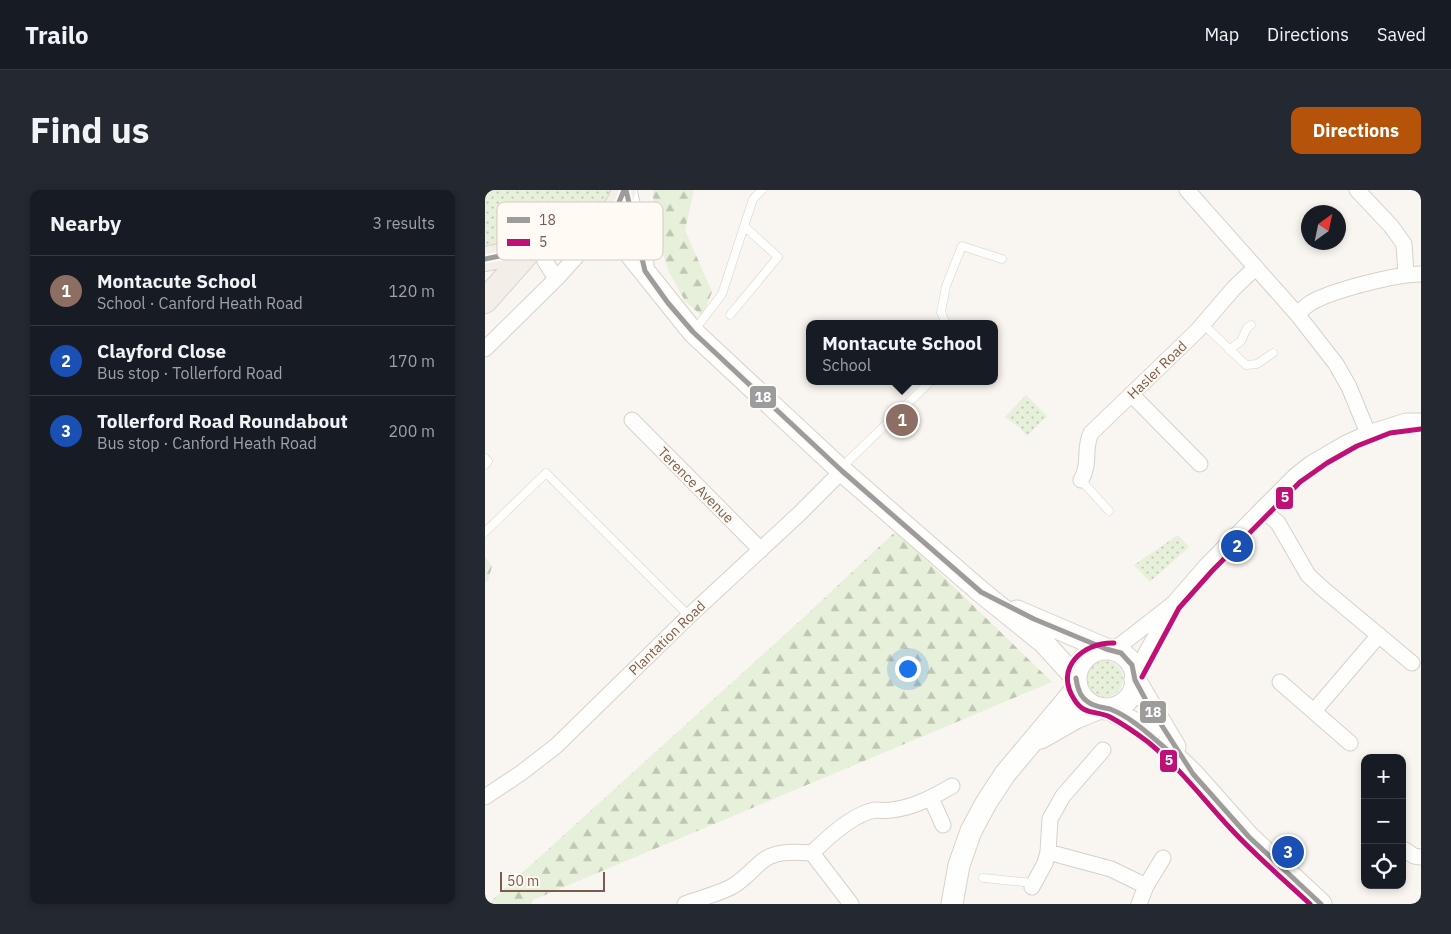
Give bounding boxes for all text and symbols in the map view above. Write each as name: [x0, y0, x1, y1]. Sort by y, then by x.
text: Trailo: [25, 19, 89, 51]
text: Map: [1204, 23, 1239, 46]
text: Directions: [1267, 23, 1349, 46]
text: Saved: [1377, 23, 1426, 46]
text: Find us: [30, 107, 149, 153]
button: Directions: [1291, 107, 1421, 154]
legend: [497, 202, 663, 260]
north arrow: [1301, 205, 1346, 250]
text: Nearby: [50, 209, 121, 237]
text: 18: [539, 211, 556, 229]
text: 3 results: [372, 213, 435, 233]
text: 5: [539, 233, 547, 251]
text: Montacute School: [97, 269, 256, 293]
text: 1: [61, 281, 71, 301]
text: 120 m: [388, 281, 435, 301]
text: School · Canford Heath Road: [97, 293, 303, 313]
popup: [806, 320, 998, 385]
text: Montacute School: [822, 331, 982, 355]
street label: Hasler Road: [1123, 337, 1191, 403]
text: Clayford Close: [97, 339, 226, 363]
text: 2: [61, 351, 71, 371]
text: 170 m: [388, 351, 435, 371]
text: School: [822, 355, 871, 375]
text: Bus stop · Tollerford Road: [97, 363, 282, 383]
line badge: 18: [749, 385, 777, 409]
text: 18: [755, 388, 771, 406]
pin: 1: [886, 401, 918, 439]
text: Tollerford Road Roundabout: [97, 409, 348, 433]
text: 3: [61, 421, 71, 441]
text: 200 m: [388, 421, 435, 441]
text: Bus stop · Canford Heath Road: [97, 433, 317, 453]
street label: Terence Avenue: [654, 443, 738, 527]
line badge: 5: [1275, 486, 1294, 510]
text: 5: [1281, 488, 1289, 506]
pin: 2: [1221, 527, 1253, 565]
street label: Plantation Road: [625, 597, 709, 679]
your location: [895, 656, 921, 682]
line badge: 18: [1139, 700, 1167, 724]
text: 18: [1145, 703, 1161, 721]
line badge: 5: [1159, 749, 1178, 773]
text: 5: [1165, 751, 1173, 769]
map controls: [1361, 754, 1406, 889]
button: +: [1361, 754, 1406, 799]
button: −: [1361, 799, 1406, 844]
pin: 3: [1272, 833, 1304, 871]
button: locate: [1361, 844, 1406, 889]
scale bar: [500, 869, 605, 892]
text: 50 m: [507, 872, 539, 890]

